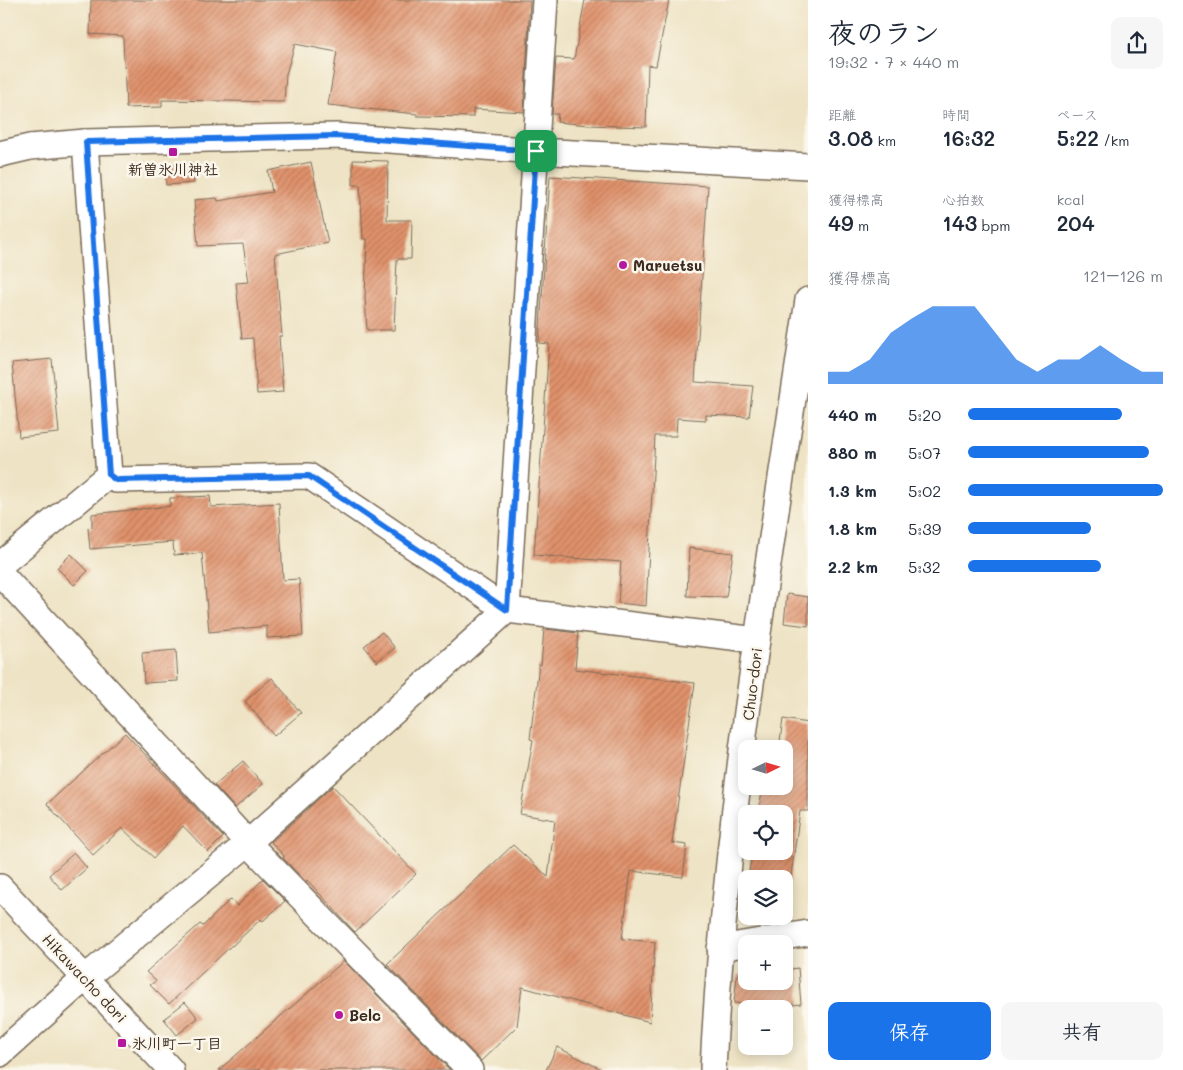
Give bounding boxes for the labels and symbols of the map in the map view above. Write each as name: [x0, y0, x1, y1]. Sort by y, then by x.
pin: [515, 130, 557, 172]
marker: 新曽氷川神社: [167, 146, 179, 158]
place label: 新曽氷川神社: [128, 159, 218, 179]
place label: Maruetsu: [633, 255, 703, 275]
marker: Maruetsu: [617, 259, 629, 271]
street label: Chuo-dori: [738, 646, 766, 722]
north arrow: [738, 740, 792, 795]
street label: Hikawacho dori: [38, 929, 132, 1027]
place label: Belc: [349, 1005, 381, 1025]
marker: Belc: [333, 1009, 345, 1021]
place label: 氷川町一丁目: [132, 1033, 222, 1053]
marker: 氷川町一丁目: [116, 1037, 128, 1049]

